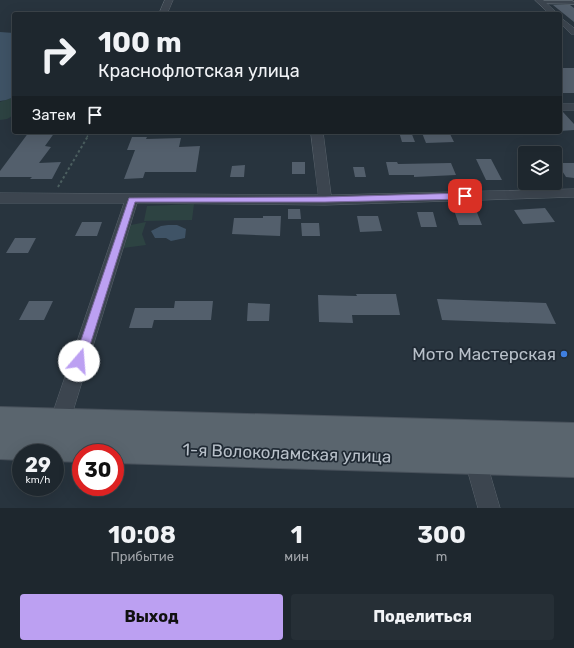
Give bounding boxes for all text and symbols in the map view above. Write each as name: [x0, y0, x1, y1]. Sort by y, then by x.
text: 100 m: [98, 26, 182, 59]
icon: right: [32, 28, 84, 80]
text: Краснофлотская улица: [98, 60, 300, 82]
icon: arrive: [84, 104, 106, 126]
text: Затем: [32, 106, 76, 124]
map controls: [518, 146, 562, 190]
button: layers: [518, 146, 562, 190]
pin: [448, 179, 482, 213]
icon: arrive: [454, 185, 476, 207]
position arrow: [58, 340, 100, 382]
place label: Мото Мастерская: [412, 344, 556, 364]
marker: Мото Мастерская: [559, 349, 569, 359]
street label: 1-я Волоколамская улица: [182, 439, 392, 467]
speed limit sign: 30: [72, 444, 124, 496]
text: 29: [25, 453, 51, 477]
text: km/h: [26, 474, 50, 486]
text: 10:08: [108, 521, 176, 549]
text: 1: [291, 521, 303, 549]
text: 300: [417, 521, 466, 549]
text: Прибытие: [110, 549, 174, 564]
text: мин: [284, 549, 309, 564]
text: m: [436, 549, 447, 564]
button: Выход: [20, 594, 283, 640]
button: Поделиться: [291, 594, 554, 640]

